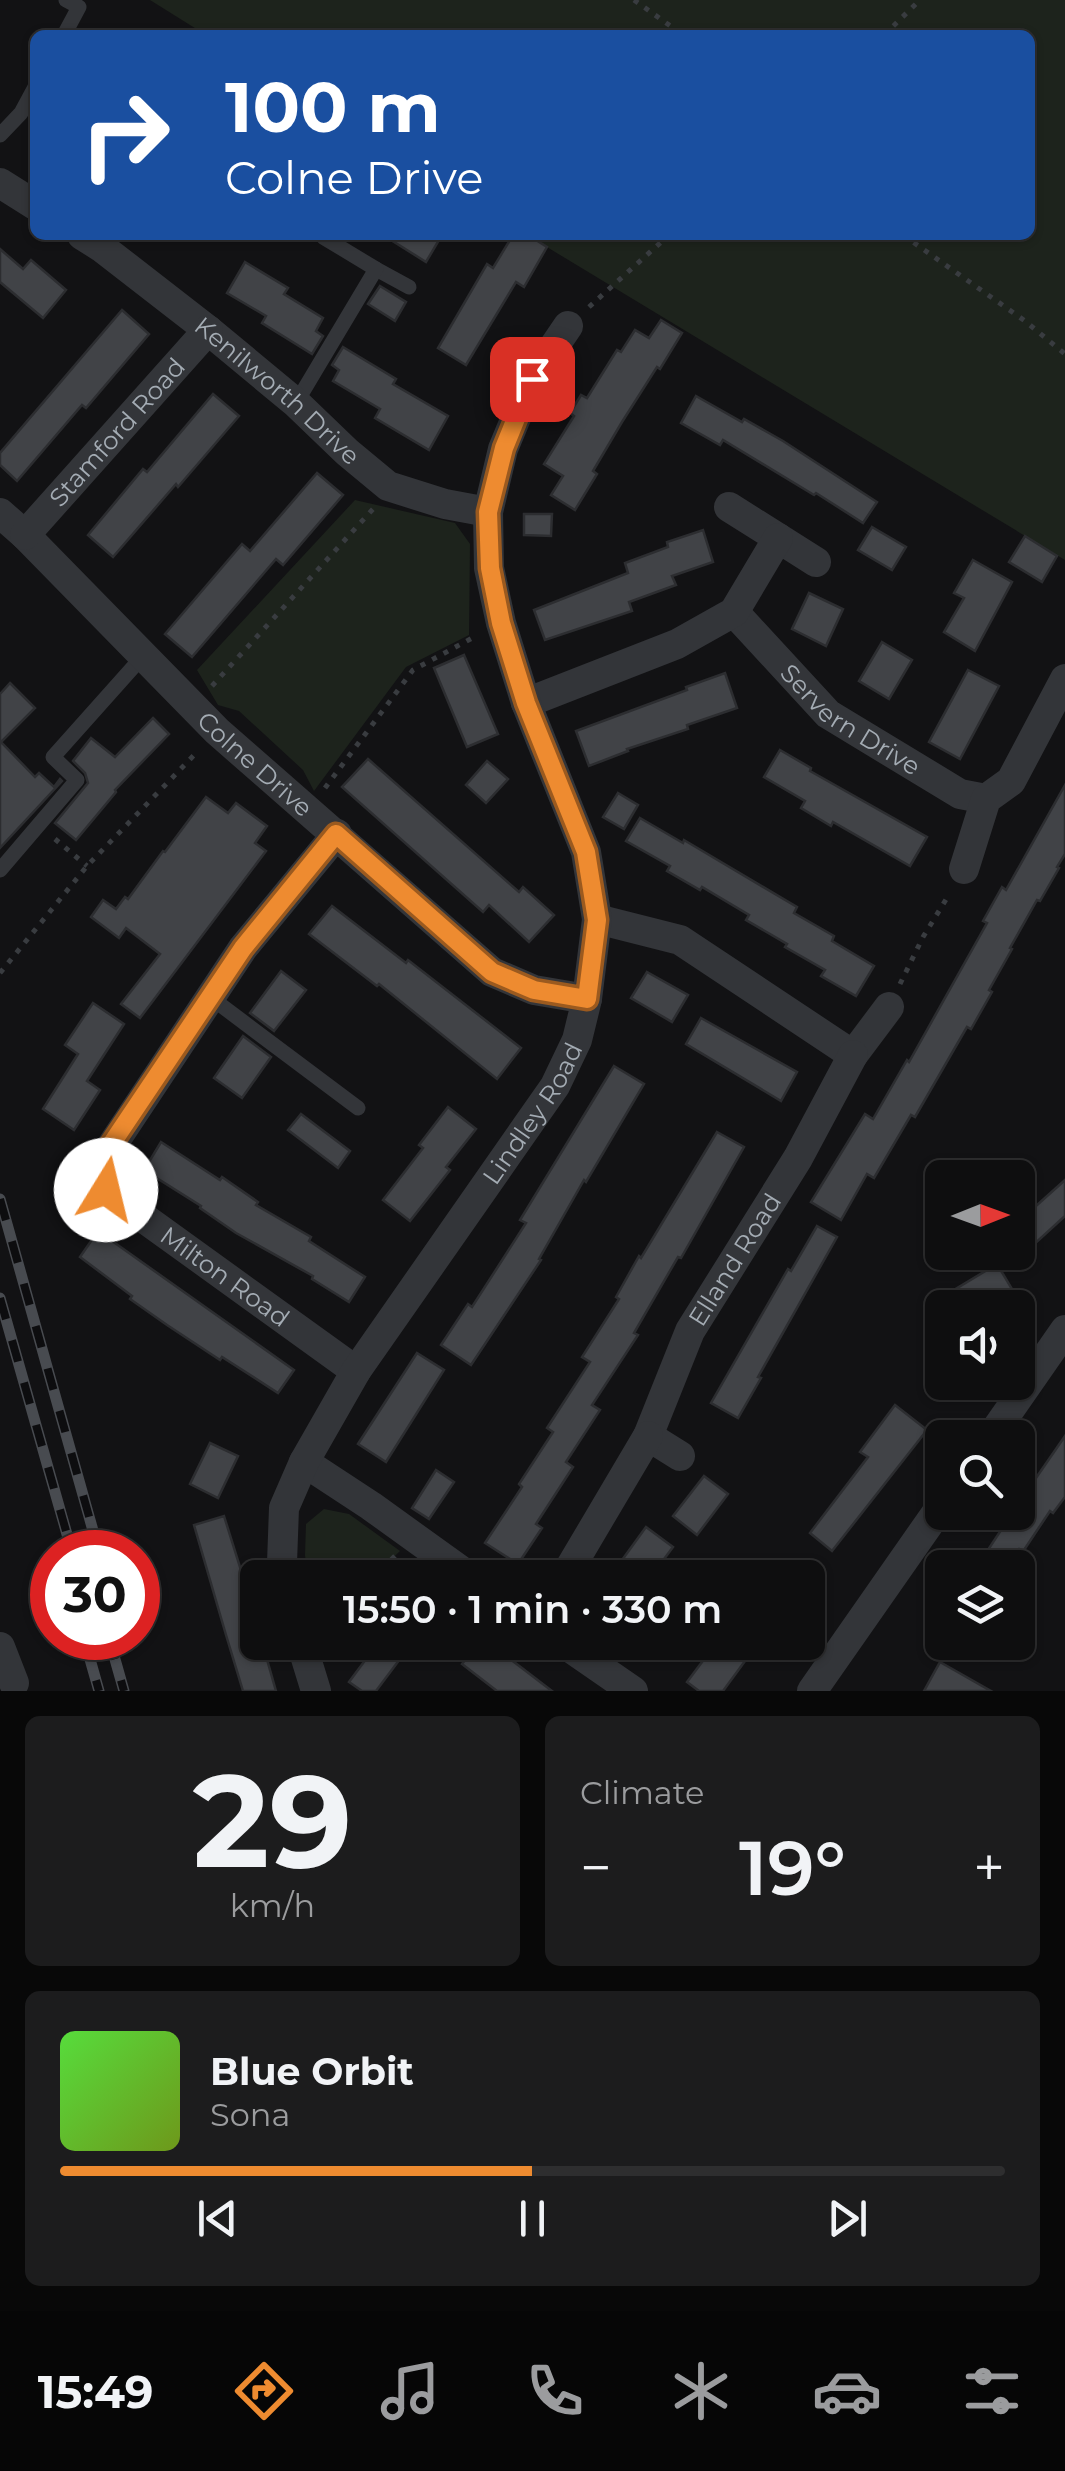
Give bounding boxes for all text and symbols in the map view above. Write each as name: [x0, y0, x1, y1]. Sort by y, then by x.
text: 100 m: [225, 64, 441, 150]
icon: right: [60, 70, 190, 200]
text: Colne Drive: [225, 150, 483, 205]
street label: Kenilworth Drive: [189, 310, 366, 471]
pin: [490, 337, 575, 422]
street label: Stamford Road: [43, 352, 191, 513]
icon: arrive: [505, 352, 560, 407]
street label: Servern Drive: [774, 658, 926, 781]
street label: Colne Drive: [191, 705, 319, 823]
street label: Lindley Road: [476, 1038, 589, 1190]
position arrow: [54, 1138, 158, 1242]
north arrow: [925, 1160, 1035, 1270]
map controls: [925, 1160, 1035, 1660]
street label: Elland Road: [682, 1188, 787, 1331]
street label: Milton Road: [155, 1220, 295, 1333]
button: sound: [925, 1290, 1035, 1400]
button: search: [925, 1420, 1035, 1530]
speed limit sign: 30: [30, 1530, 160, 1660]
button: layers: [925, 1550, 1035, 1660]
text: 15:50 · 1 min · 330 m: [343, 1586, 722, 1633]
text: 29: [193, 1741, 352, 1900]
text: Climate: [580, 1773, 704, 1812]
text: 19°: [739, 1822, 846, 1914]
text: −: [580, 1834, 612, 1901]
text: +: [973, 1834, 1005, 1901]
text: km/h: [230, 1886, 315, 1925]
text: Blue Orbit: [210, 2048, 414, 2095]
text: Sona: [210, 2095, 290, 2134]
icon: previous: [190, 2191, 245, 2246]
icon: pause: [505, 2191, 560, 2246]
icon: next: [820, 2191, 875, 2246]
icon: directions: [229, 2356, 299, 2426]
icon: music: [375, 2356, 445, 2426]
icon: phone: [520, 2356, 590, 2426]
icon: climate: [666, 2356, 736, 2426]
icon: car: [812, 2356, 882, 2426]
icon: filters: [957, 2356, 1027, 2426]
text: 15:49: [38, 2364, 154, 2419]

